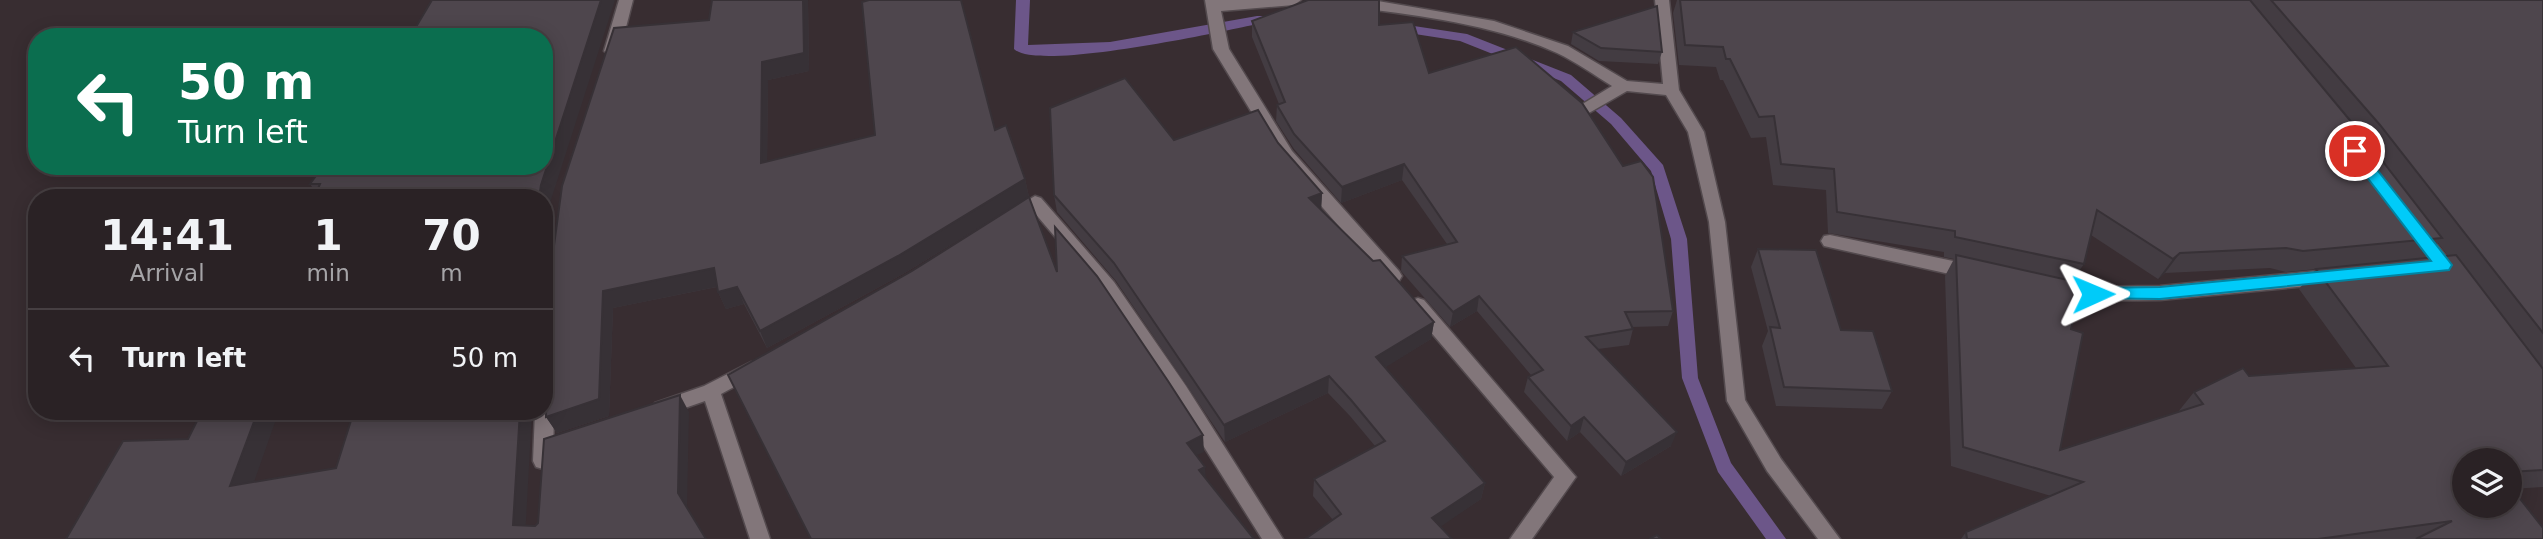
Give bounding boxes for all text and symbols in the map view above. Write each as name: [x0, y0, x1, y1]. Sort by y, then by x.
text: 50 m: [178, 54, 314, 111]
icon: left: [63, 56, 154, 147]
text: Turn left: [178, 113, 308, 151]
pin: [2325, 121, 2385, 181]
icon: arrive: [2336, 132, 2374, 170]
text: 14:41: [100, 211, 234, 260]
text: 1: [313, 211, 343, 260]
text: 70: [422, 211, 481, 260]
position arrow: [2056, 257, 2130, 331]
text: Arrival: [130, 260, 205, 286]
text: min: [306, 260, 350, 286]
text: m: [440, 260, 463, 286]
icon: left: [63, 339, 101, 377]
text: Turn left: [122, 343, 246, 373]
text: 50 m: [451, 343, 518, 373]
map controls: [2452, 448, 2522, 518]
button: layers: [2452, 448, 2522, 518]

